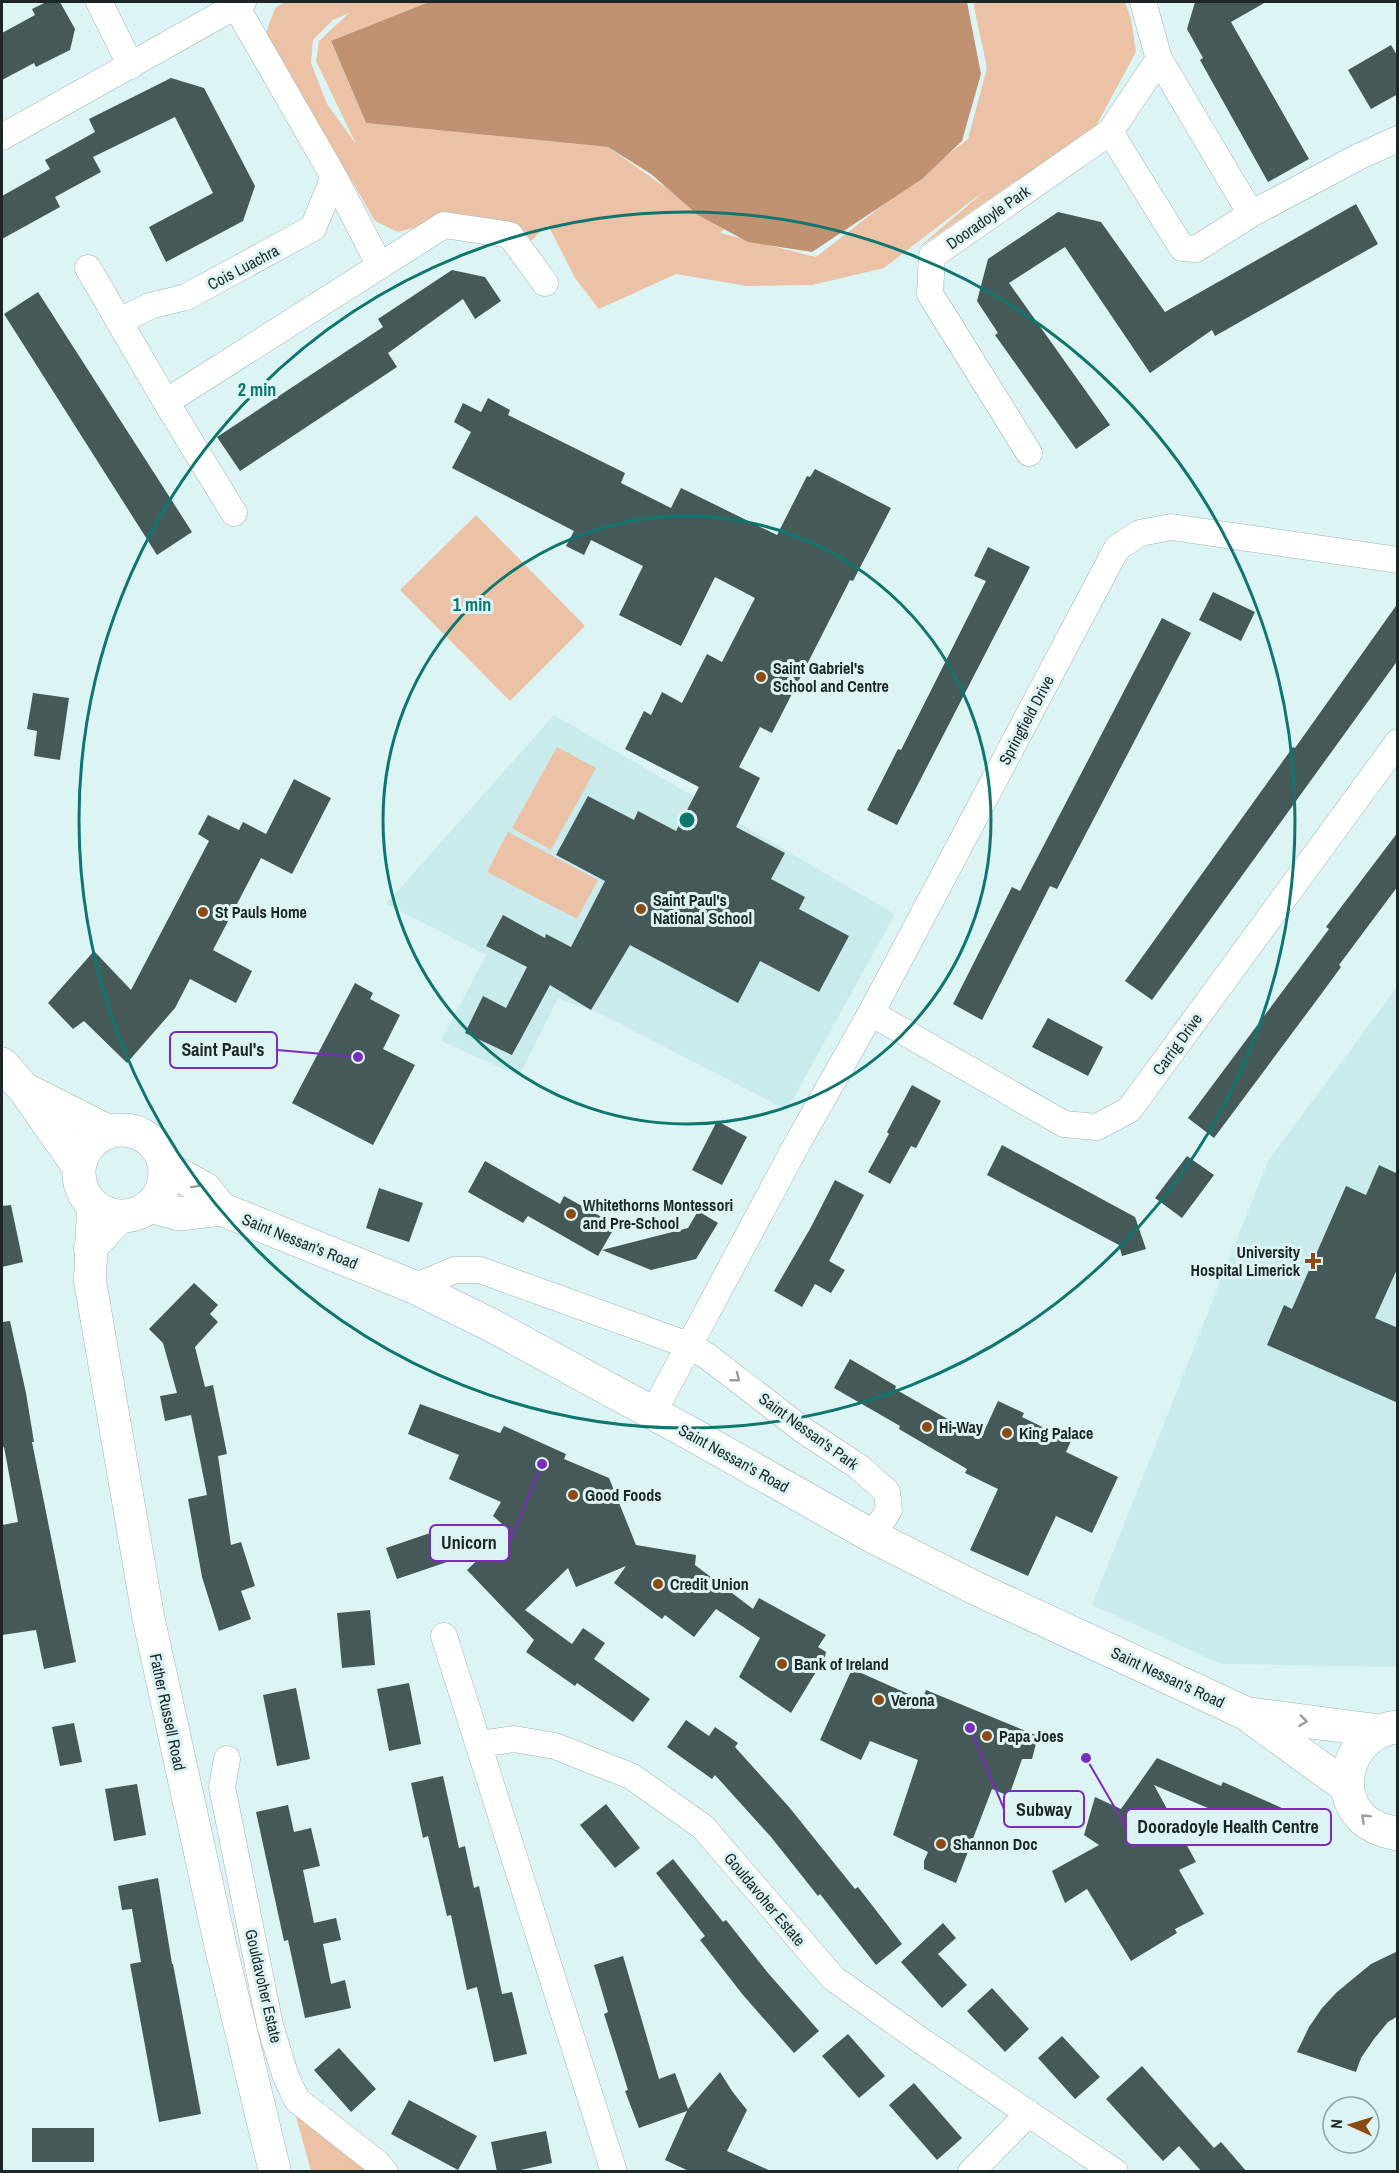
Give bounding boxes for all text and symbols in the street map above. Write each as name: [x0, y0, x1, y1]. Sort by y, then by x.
street label: Dooradoyle Park: [942, 180, 1035, 254]
street label: Cois Luachra: [203, 239, 283, 295]
text: 2 min: [238, 377, 276, 402]
text: 1 min: [453, 592, 491, 617]
place label: Saint Gabriel's School and Centre: [773, 657, 889, 697]
marker: Saint Gabriel's School and Centre: [754, 670, 768, 684]
street label: Springfield Drive: [993, 671, 1059, 769]
centre of rings: [677, 810, 697, 830]
place label: Saint Paul's National School: [653, 889, 752, 929]
place label: St Pauls Home: [215, 901, 307, 923]
marker: Saint Paul's National School: [634, 902, 648, 916]
marker: St Pauls Home: [196, 905, 210, 919]
street label: Carrig Drive: [1147, 1009, 1207, 1079]
callout: Saint Paul's: [170, 1032, 277, 1068]
text: Saint Paul's: [181, 1037, 265, 1062]
one-way arrow: [190, 1177, 201, 1188]
place label: Whitethorns Montessori and Pre-School: [583, 1194, 733, 1234]
marker: Whitethorns Montessori and Pre-School: [564, 1207, 578, 1221]
street label: Saint Nessan's Road: [239, 1208, 361, 1274]
place label: University Hospital Limerick: [1191, 1241, 1301, 1281]
marker: University Hospital Limerick: [1304, 1252, 1322, 1270]
one-way arrow: [730, 1371, 741, 1382]
street label: Saint Nessan's Park: [755, 1387, 864, 1475]
place label: Hi-Way: [939, 1416, 984, 1438]
street label: Saint Nessan's Road: [675, 1419, 793, 1497]
marker: Hi-Way: [920, 1420, 934, 1434]
place label: King Palace: [1019, 1422, 1093, 1444]
marker: King Palace: [1000, 1426, 1014, 1440]
place label: Good Foods: [585, 1484, 662, 1506]
marker: Good Foods: [566, 1488, 580, 1502]
callout: Unicorn: [430, 1525, 509, 1561]
text: Unicorn: [441, 1530, 497, 1555]
place label: Credit Union: [670, 1573, 749, 1595]
marker: Credit Union: [651, 1577, 665, 1591]
street label: Saint Nessan's Road: [1108, 1641, 1228, 1713]
street label: Father Russell Road: [145, 1652, 191, 1772]
place label: Bank of Ireland: [794, 1653, 889, 1675]
marker: Bank of Ireland: [775, 1657, 789, 1671]
place label: Verona: [891, 1689, 935, 1711]
marker: Verona: [872, 1693, 886, 1707]
one-way arrow: [1298, 1714, 1307, 1726]
place label: Papa Joes: [999, 1725, 1064, 1747]
marker: Papa Joes: [980, 1729, 994, 1743]
callout: Subway: [1004, 1791, 1084, 1827]
text: Subway: [1016, 1797, 1073, 1822]
callout: Dooradoyle Health Centre: [1126, 1809, 1331, 1845]
text: Dooradoyle Health Centre: [1137, 1814, 1319, 1839]
one-way arrow: [1361, 1814, 1371, 1825]
place label: Shannon Doc: [953, 1833, 1038, 1855]
marker: Shannon Doc: [934, 1837, 948, 1851]
street label: Gouldavoher Estate: [719, 1848, 811, 1950]
street label: Gouldavoher Estate: [240, 1927, 288, 2045]
north arrow: [1321, 2095, 1381, 2155]
text: N: [1325, 2118, 1347, 2129]

